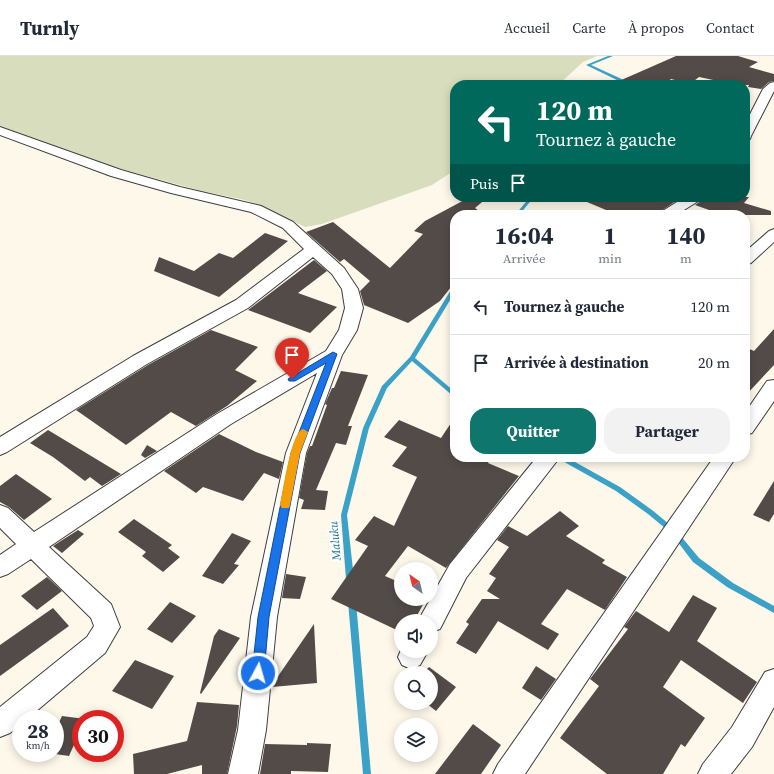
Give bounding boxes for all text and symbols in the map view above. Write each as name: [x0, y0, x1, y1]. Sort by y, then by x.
text: Turnly: [20, 15, 79, 41]
text: Accueil: [504, 18, 550, 38]
text: Carte: [572, 18, 606, 38]
text: À propos: [628, 18, 684, 38]
text: Contact: [706, 18, 754, 38]
text: 120 m: [536, 91, 613, 129]
icon: left: [470, 96, 522, 148]
text: Tournez à gauche: [536, 127, 676, 152]
icon: arrive: [507, 172, 529, 194]
text: Puis: [470, 173, 499, 194]
text: 16:04: [495, 219, 554, 252]
text: 1: [604, 219, 617, 252]
text: 140: [666, 219, 705, 252]
text: Arrivée: [503, 250, 546, 267]
text: min: [598, 250, 622, 267]
text: m: [680, 250, 692, 267]
icon: left: [470, 296, 492, 318]
text: Tournez à gauche: [504, 296, 624, 317]
text: 120 m: [690, 296, 730, 317]
pin: [275, 338, 309, 379]
icon: arrive: [281, 344, 303, 366]
icon: arrive: [470, 352, 492, 374]
text: Arrivée à destination: [504, 352, 649, 373]
text: 20 m: [698, 352, 730, 373]
button: Quitter: [470, 408, 596, 454]
button: Partager: [604, 408, 730, 454]
water label: Maluku: [325, 520, 345, 562]
north arrow: [394, 562, 438, 606]
map controls: [394, 562, 438, 762]
button: sound: [394, 614, 438, 658]
position arrow: [237, 652, 279, 694]
button: search: [394, 666, 438, 710]
speed limit sign: 30: [72, 710, 124, 762]
text: 28: [27, 717, 49, 745]
button: layers: [394, 718, 438, 762]
text: km/h: [26, 739, 50, 752]

